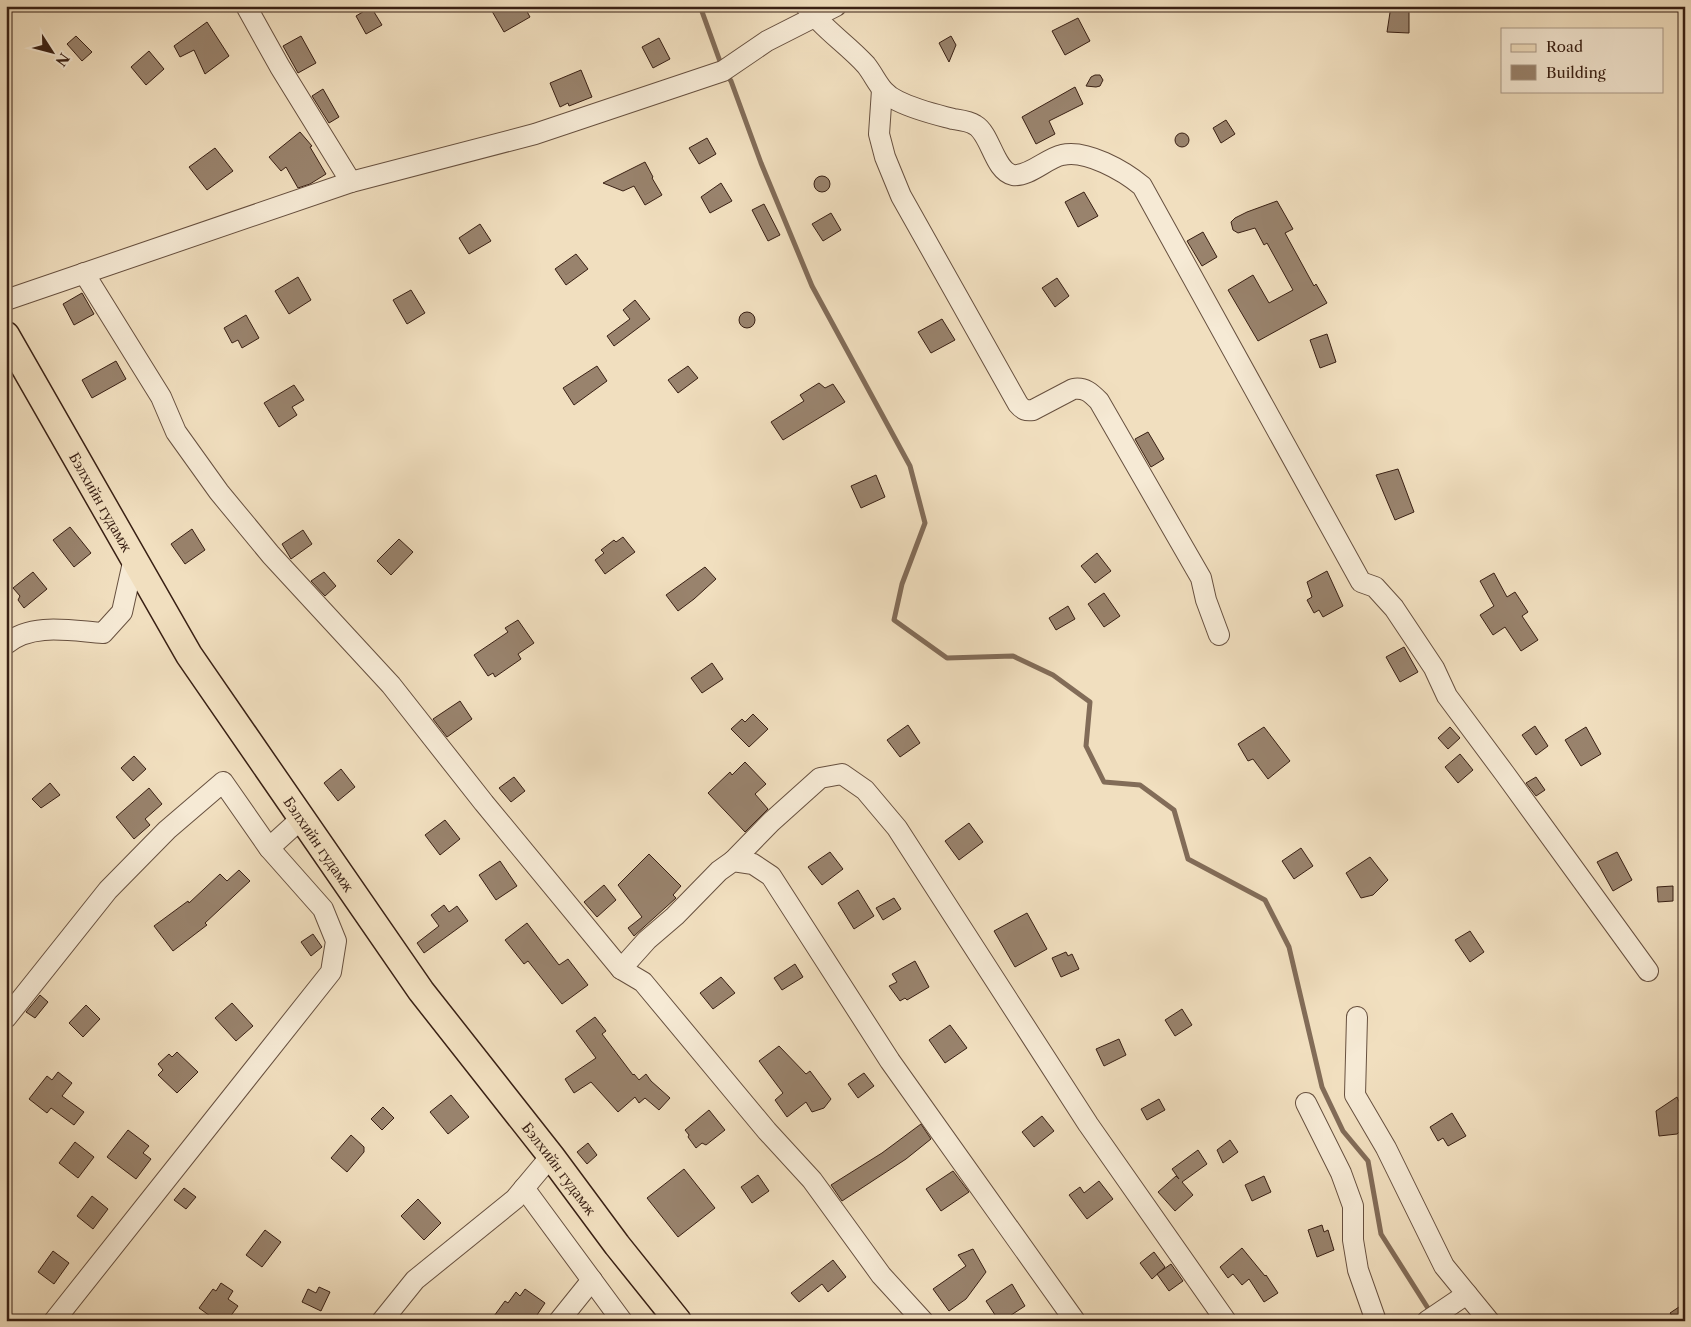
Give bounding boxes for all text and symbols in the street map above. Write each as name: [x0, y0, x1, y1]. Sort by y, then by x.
north arrow: [28, 28, 78, 78]
legend: [1501, 28, 1664, 92]
text: Road: [1546, 37, 1583, 56]
text: N: [52, 49, 73, 70]
text: Building: [1546, 63, 1606, 82]
street label: Бэлхийн гудамж: [65, 448, 138, 556]
street label: Бэлхийн гудамж: [279, 792, 360, 896]
street label: Бэлхийн гудамж: [518, 1118, 602, 1220]

